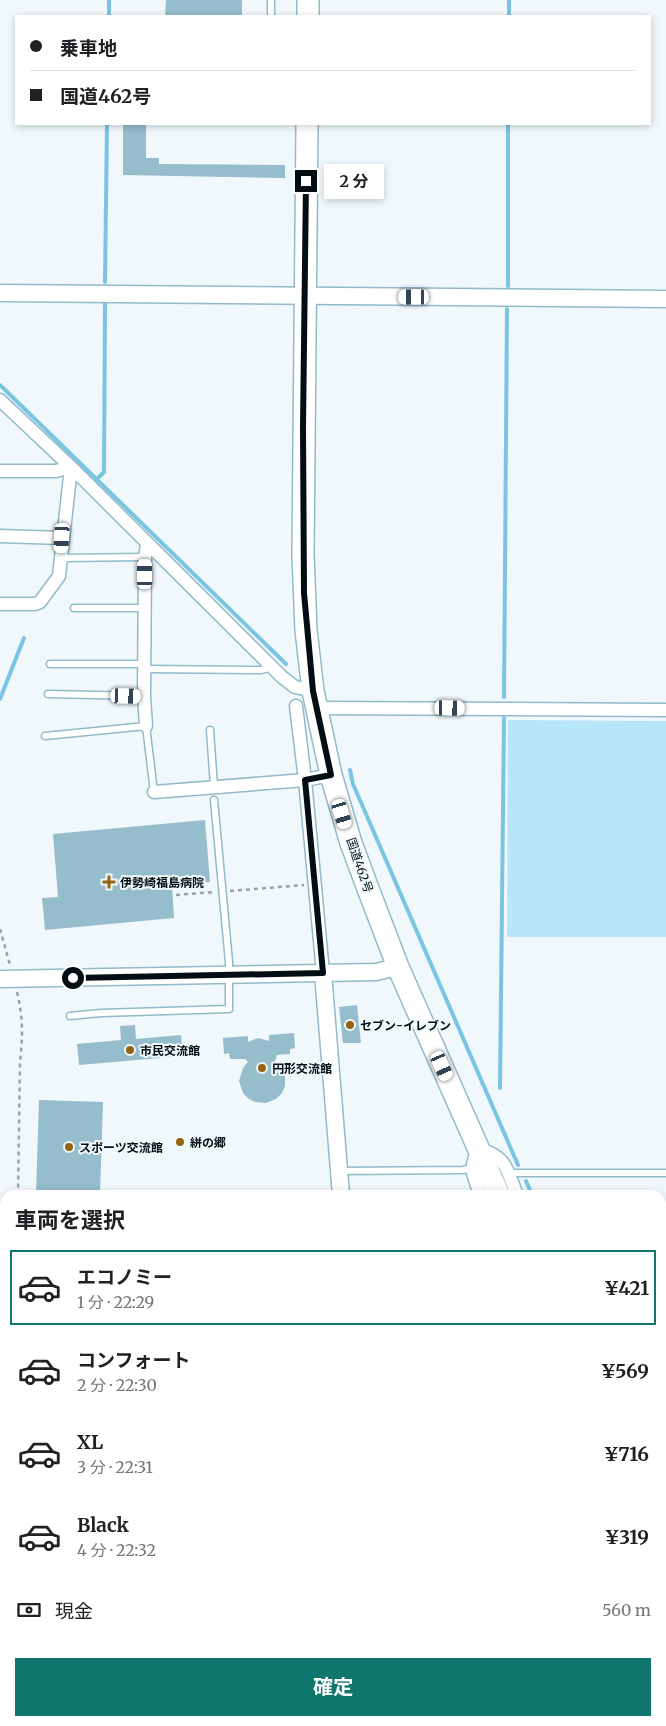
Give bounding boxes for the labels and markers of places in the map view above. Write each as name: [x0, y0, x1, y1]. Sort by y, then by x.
marker: 伊勢崎福島病院: [102, 875, 116, 889]
place label: 伊勢崎福島病院: [120, 875, 204, 890]
place label: セブン-イレブン: [360, 1018, 451, 1033]
marker: セブン-イレブン: [344, 1019, 356, 1031]
place label: 市民交流館: [140, 1043, 200, 1058]
marker: 市民交流館: [124, 1044, 136, 1056]
place label: 円形交流館: [272, 1061, 332, 1076]
marker: 円形交流館: [256, 1062, 268, 1074]
place label: 絣の郷: [190, 1135, 226, 1150]
marker: 絣の郷: [174, 1136, 186, 1148]
place label: スポーツ交流館: [79, 1140, 163, 1155]
marker: スポーツ交流館: [63, 1141, 75, 1153]

